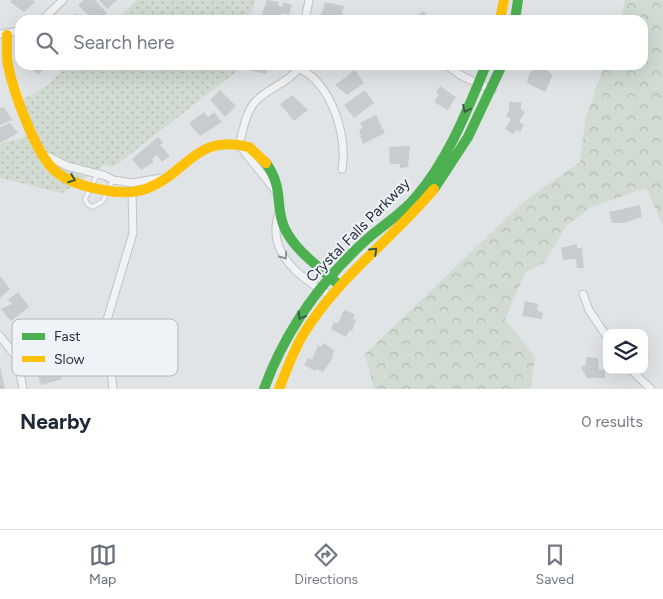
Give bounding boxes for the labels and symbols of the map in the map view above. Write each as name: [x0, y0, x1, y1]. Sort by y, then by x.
one-way arrow: [462, 104, 472, 113]
one-way arrow: [67, 173, 76, 183]
street label: Crystal Falls Parkway: [302, 174, 414, 286]
one-way arrow: [369, 248, 378, 257]
one-way arrow: [278, 250, 287, 259]
one-way arrow: [298, 310, 308, 319]
legend: [12, 319, 178, 376]
text: Fast: [54, 328, 80, 345]
text: Slow: [54, 351, 85, 368]

